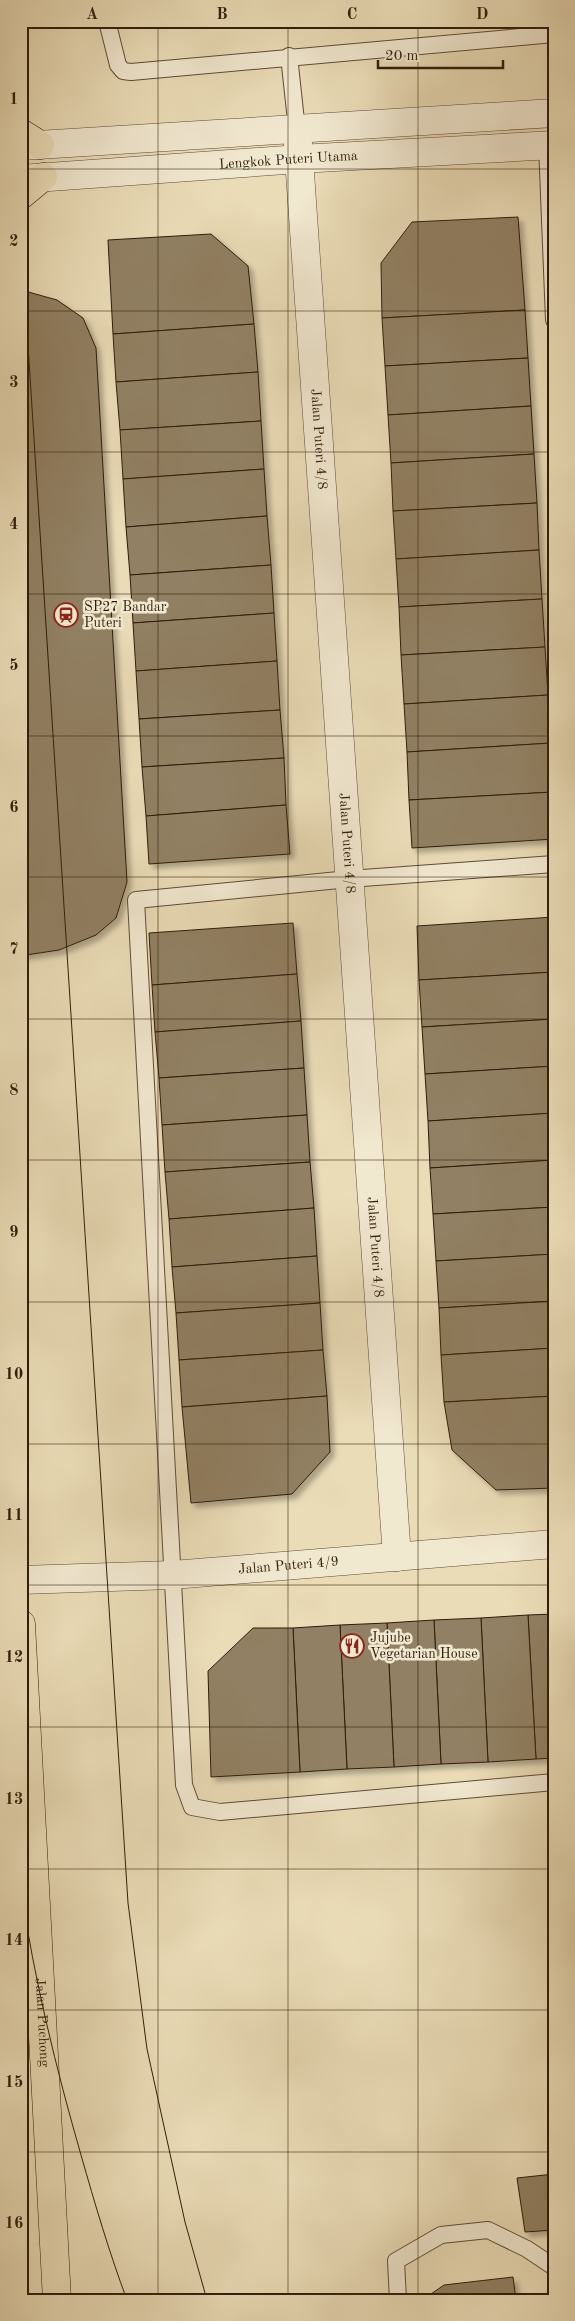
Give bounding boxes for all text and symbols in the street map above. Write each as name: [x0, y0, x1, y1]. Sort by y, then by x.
text: A: [86, 7, 98, 23]
text: B: [216, 7, 228, 23]
text: C: [347, 7, 357, 23]
text: D: [476, 7, 488, 23]
scale bar: [378, 38, 502, 70]
text: 20 m: [385, 49, 419, 64]
text: 1: [9, 92, 19, 108]
street label: Lengkok Puteri Utama: [218, 149, 358, 172]
text: 2: [9, 234, 19, 250]
text: 3: [9, 375, 19, 391]
street label: Jalan Puteri 4/8: [308, 388, 329, 490]
text: 4: [9, 517, 19, 533]
place label: SP27 Bandar Puteri: [84, 600, 167, 630]
station icon: SP27 Bandar Puteri: [53, 602, 79, 628]
text: 5: [9, 658, 19, 674]
street label: Jalan Puteri 4/8: [336, 792, 357, 894]
text: 6: [9, 800, 19, 816]
text: 7: [9, 942, 19, 958]
text: 8: [9, 1083, 19, 1099]
street label: Jalan Puteri 4/8: [365, 1196, 386, 1298]
text: 9: [9, 1225, 19, 1241]
text: 10: [5, 1367, 23, 1383]
text: 11: [5, 1508, 23, 1524]
street label: Jalan Puteri 4/9: [238, 1554, 339, 1577]
place label: Jujube Vegetarian House: [370, 1631, 478, 1661]
restaurant icon: Jujube Vegetarian House: [339, 1633, 365, 1659]
text: 12: [5, 1650, 23, 1666]
text: 13: [5, 1792, 23, 1808]
text: 14: [5, 1933, 23, 1949]
street label: Jalan Puchong: [33, 1977, 52, 2068]
text: 15: [5, 2075, 23, 2091]
text: 16: [5, 2216, 23, 2232]

